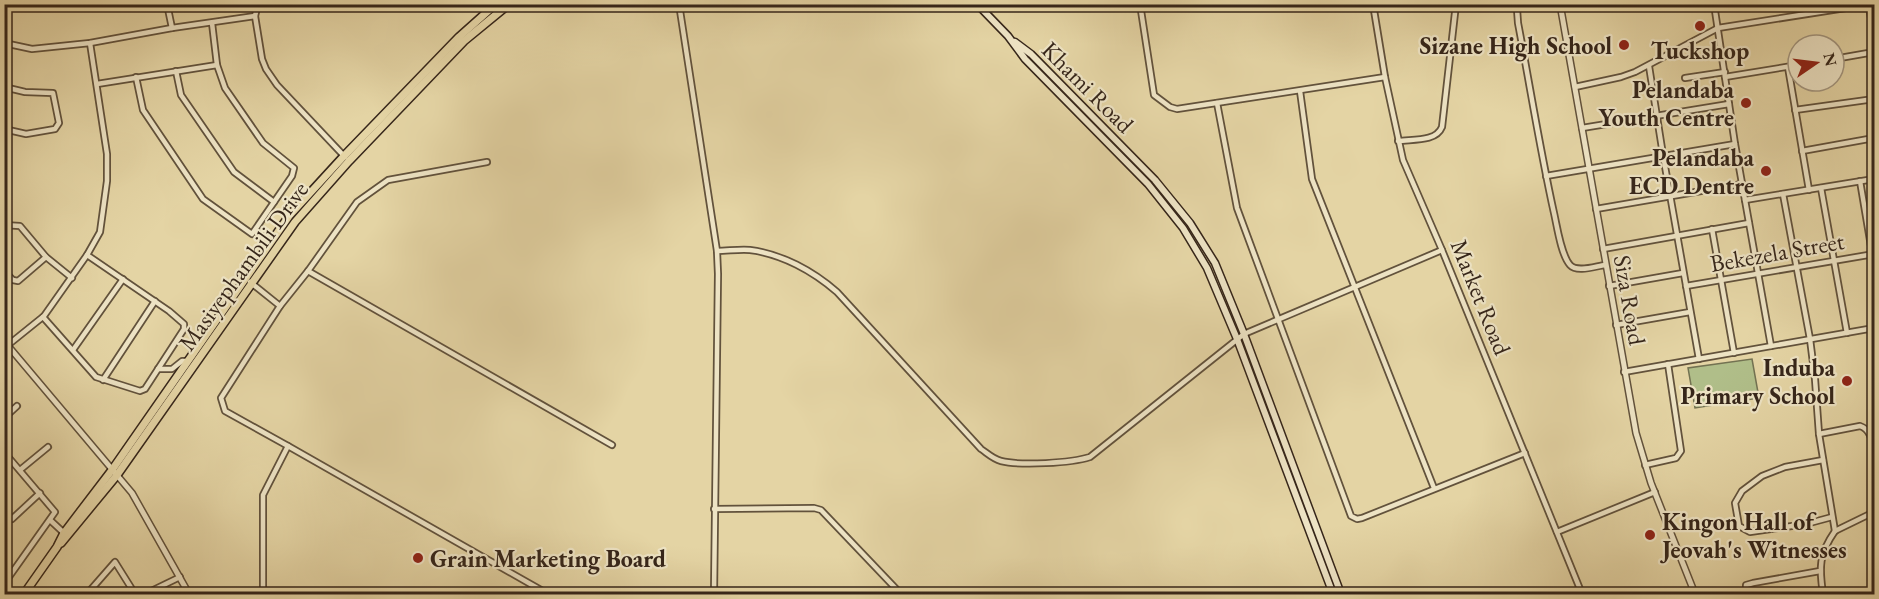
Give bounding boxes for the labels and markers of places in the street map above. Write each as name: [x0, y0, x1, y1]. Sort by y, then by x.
marker: Tuckshop: [1693, 19, 1707, 33]
place label: Sizane High School: [1420, 30, 1612, 62]
place label: Tuckshop: [1651, 35, 1749, 66]
marker: Sizane High School: [1617, 38, 1631, 52]
place label: Pelandaba Youth Centre: [1598, 74, 1734, 133]
marker: Pelandaba Youth Centre: [1739, 96, 1753, 110]
place label: Pelandaba ECD Dentre: [1629, 142, 1754, 201]
marker: Pelandaba ECD Dentre: [1759, 164, 1773, 178]
place label: Induba Primary School: [1681, 352, 1835, 412]
marker: Induba Primary School: [1840, 374, 1854, 388]
place label: Kingon Hall of Jeovah's Witnesses: [1660, 506, 1847, 565]
marker: Kingon Hall of Jeovah's Witnesses: [1643, 528, 1657, 542]
place label: Grain Marketing Board: [430, 543, 667, 575]
marker: Grain Marketing Board: [411, 551, 425, 565]

